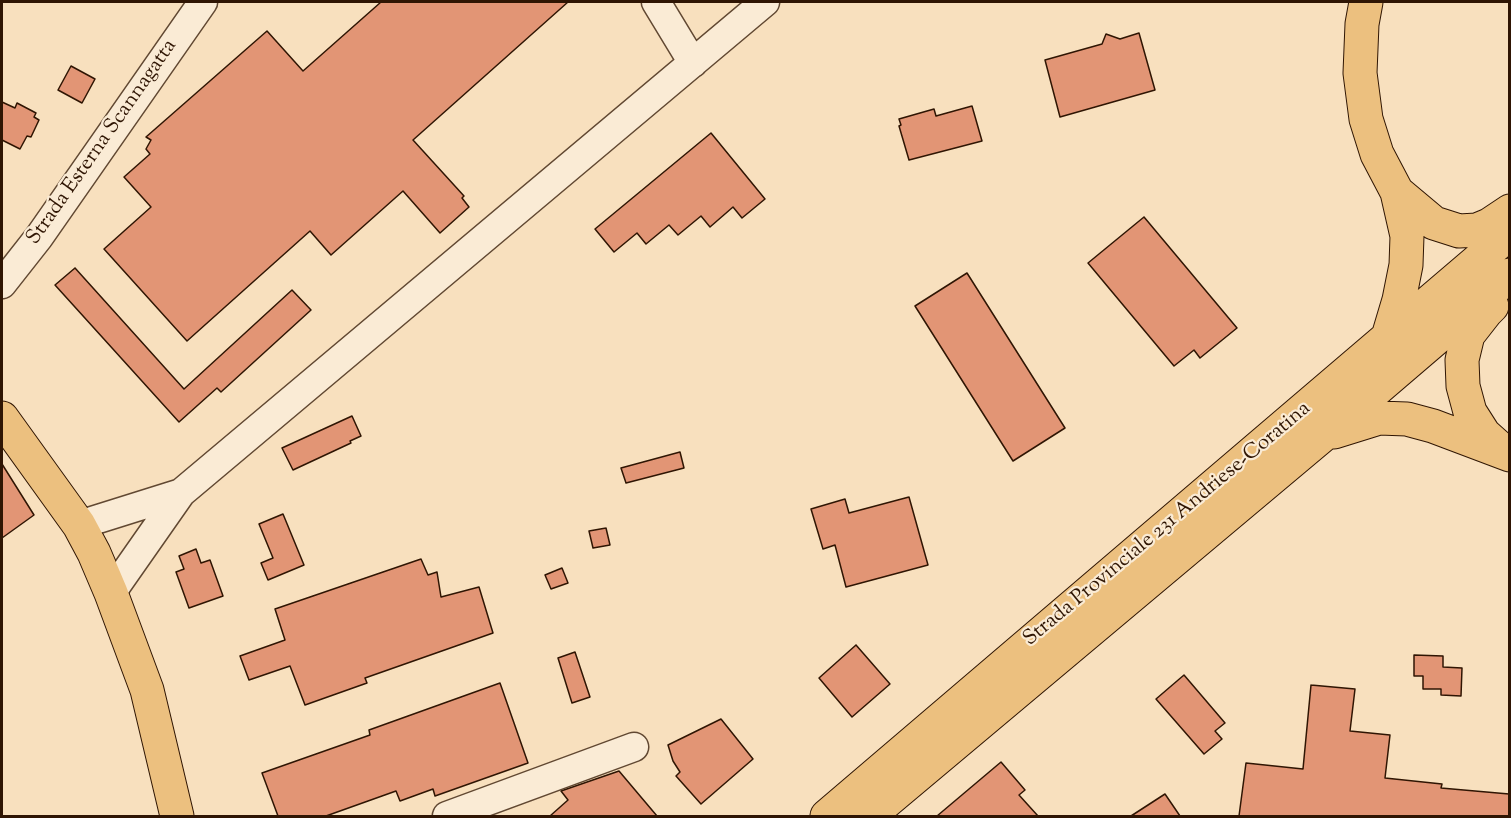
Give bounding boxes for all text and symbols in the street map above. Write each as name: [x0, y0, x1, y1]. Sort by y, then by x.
street label: Strada Esterna Scannagatta: [22, 35, 184, 251]
street label: Strada Provinciale 231 Andriese-Coratina: [1019, 397, 1317, 653]

